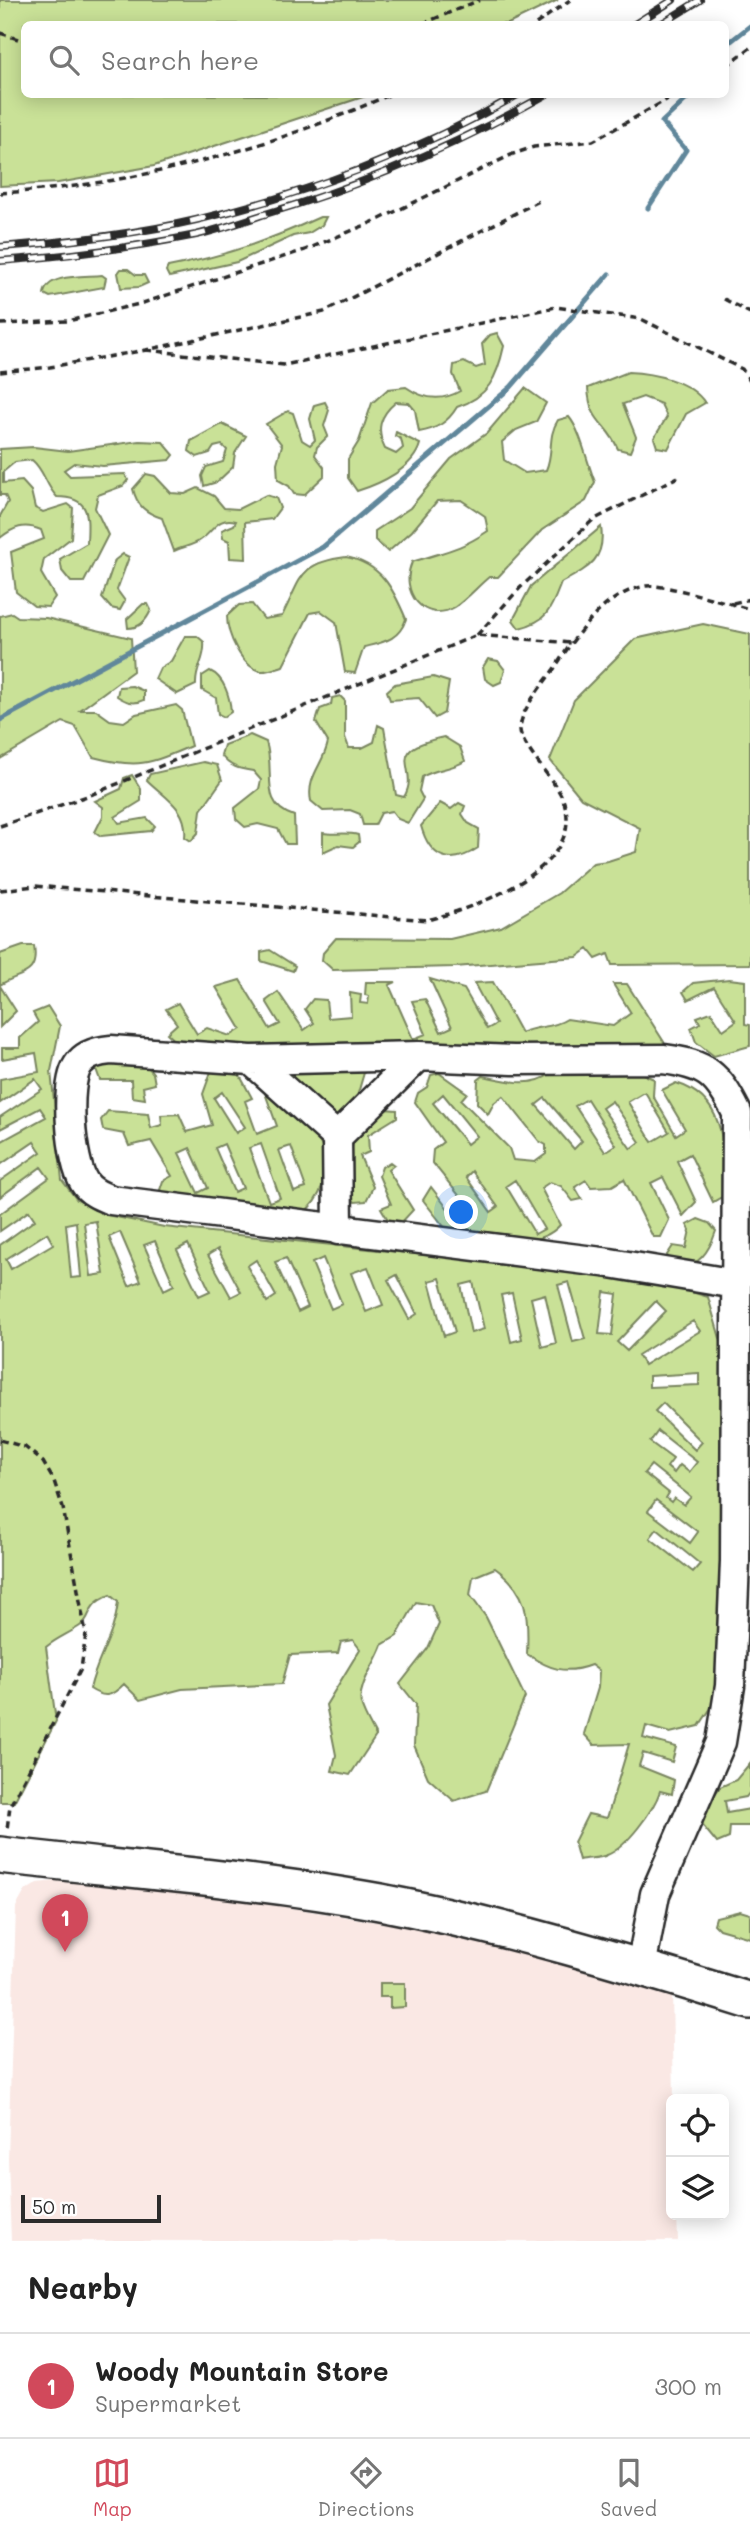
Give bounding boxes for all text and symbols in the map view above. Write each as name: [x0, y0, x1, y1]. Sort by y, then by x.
search box: [21, 21, 729, 98]
icon: search: [45, 41, 83, 79]
text: Search here: [101, 43, 259, 77]
your location: [444, 1195, 478, 1229]
pin: 1: [42, 1894, 88, 1952]
map controls: [666, 2094, 729, 2220]
button: locate: [666, 2094, 729, 2157]
button: layers: [666, 2157, 729, 2220]
scale bar: [21, 2192, 161, 2224]
text: 50 m: [32, 2194, 76, 2219]
text: Nearby: [28, 2267, 138, 2307]
text: Woody Mountain Store: [95, 2354, 389, 2388]
text: 1: [46, 2371, 56, 2401]
text: 300 m: [654, 2371, 722, 2401]
text: Supermarket: [95, 2388, 241, 2418]
tab: Map: [93, 2454, 132, 2521]
tab: Directions: [318, 2454, 414, 2521]
tab: Saved: [601, 2454, 657, 2521]

